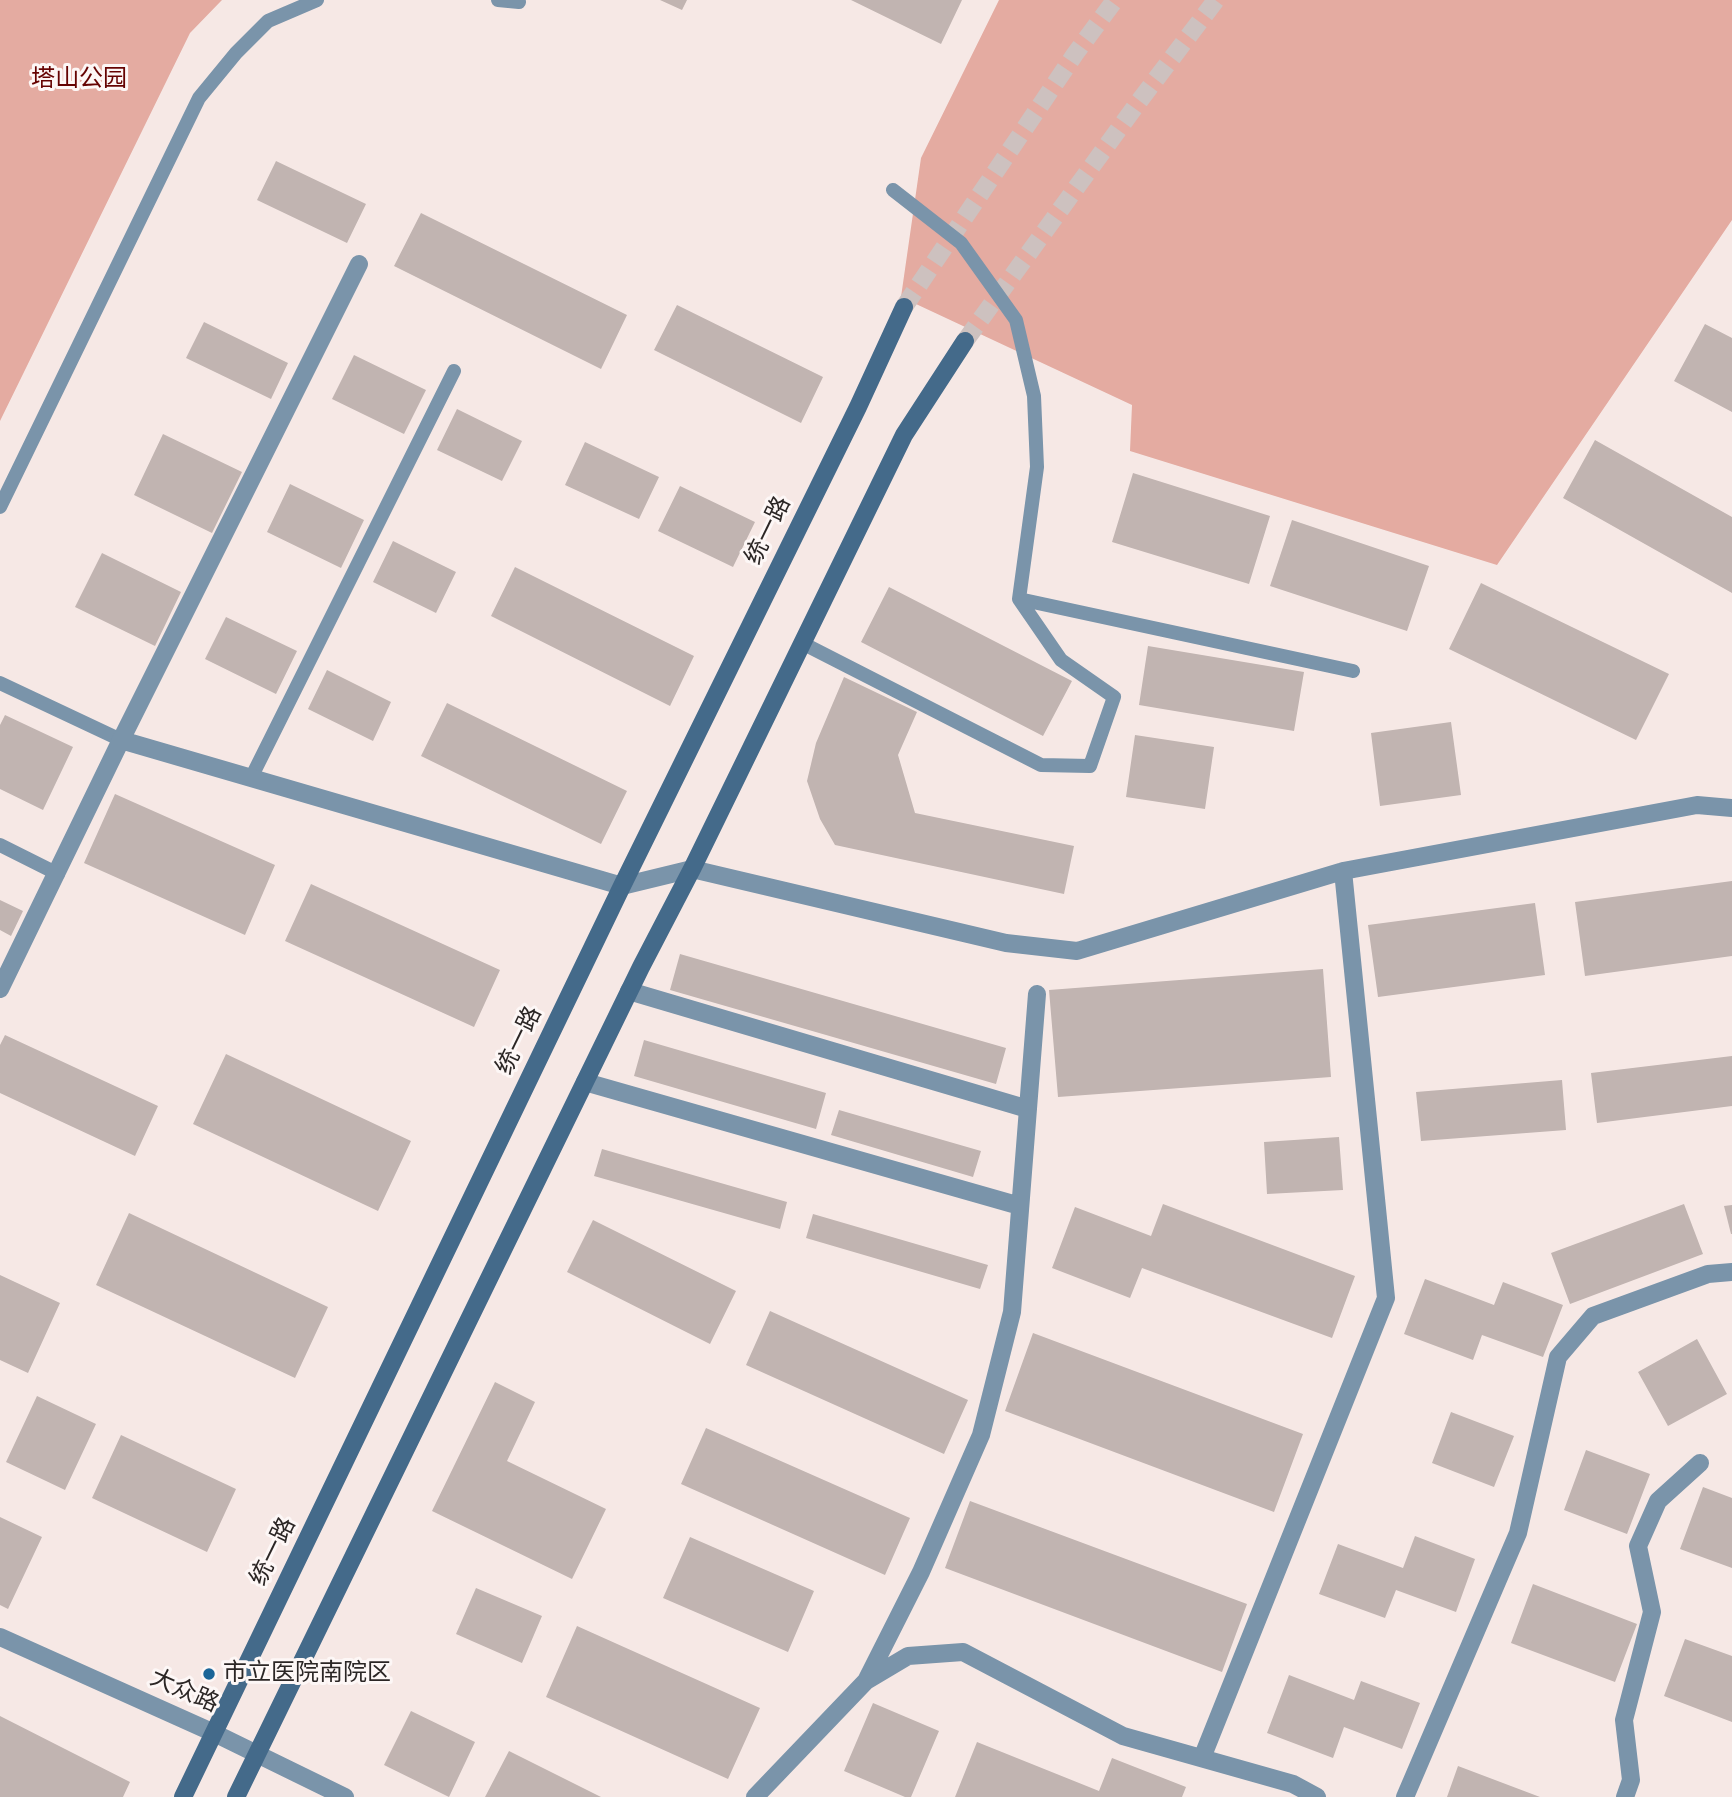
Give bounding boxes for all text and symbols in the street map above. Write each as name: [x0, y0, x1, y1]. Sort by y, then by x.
park label: 塔山公园: [31, 66, 127, 94]
street label: 统一路: [740, 492, 798, 570]
street label: 统一路: [491, 1002, 549, 1080]
street label: 统一路: [245, 1513, 303, 1591]
place label: 市立医院南院区: [223, 1660, 391, 1688]
street label: 大众路: [145, 1664, 223, 1720]
marker: 市立医院南院区: [201, 1666, 217, 1682]

